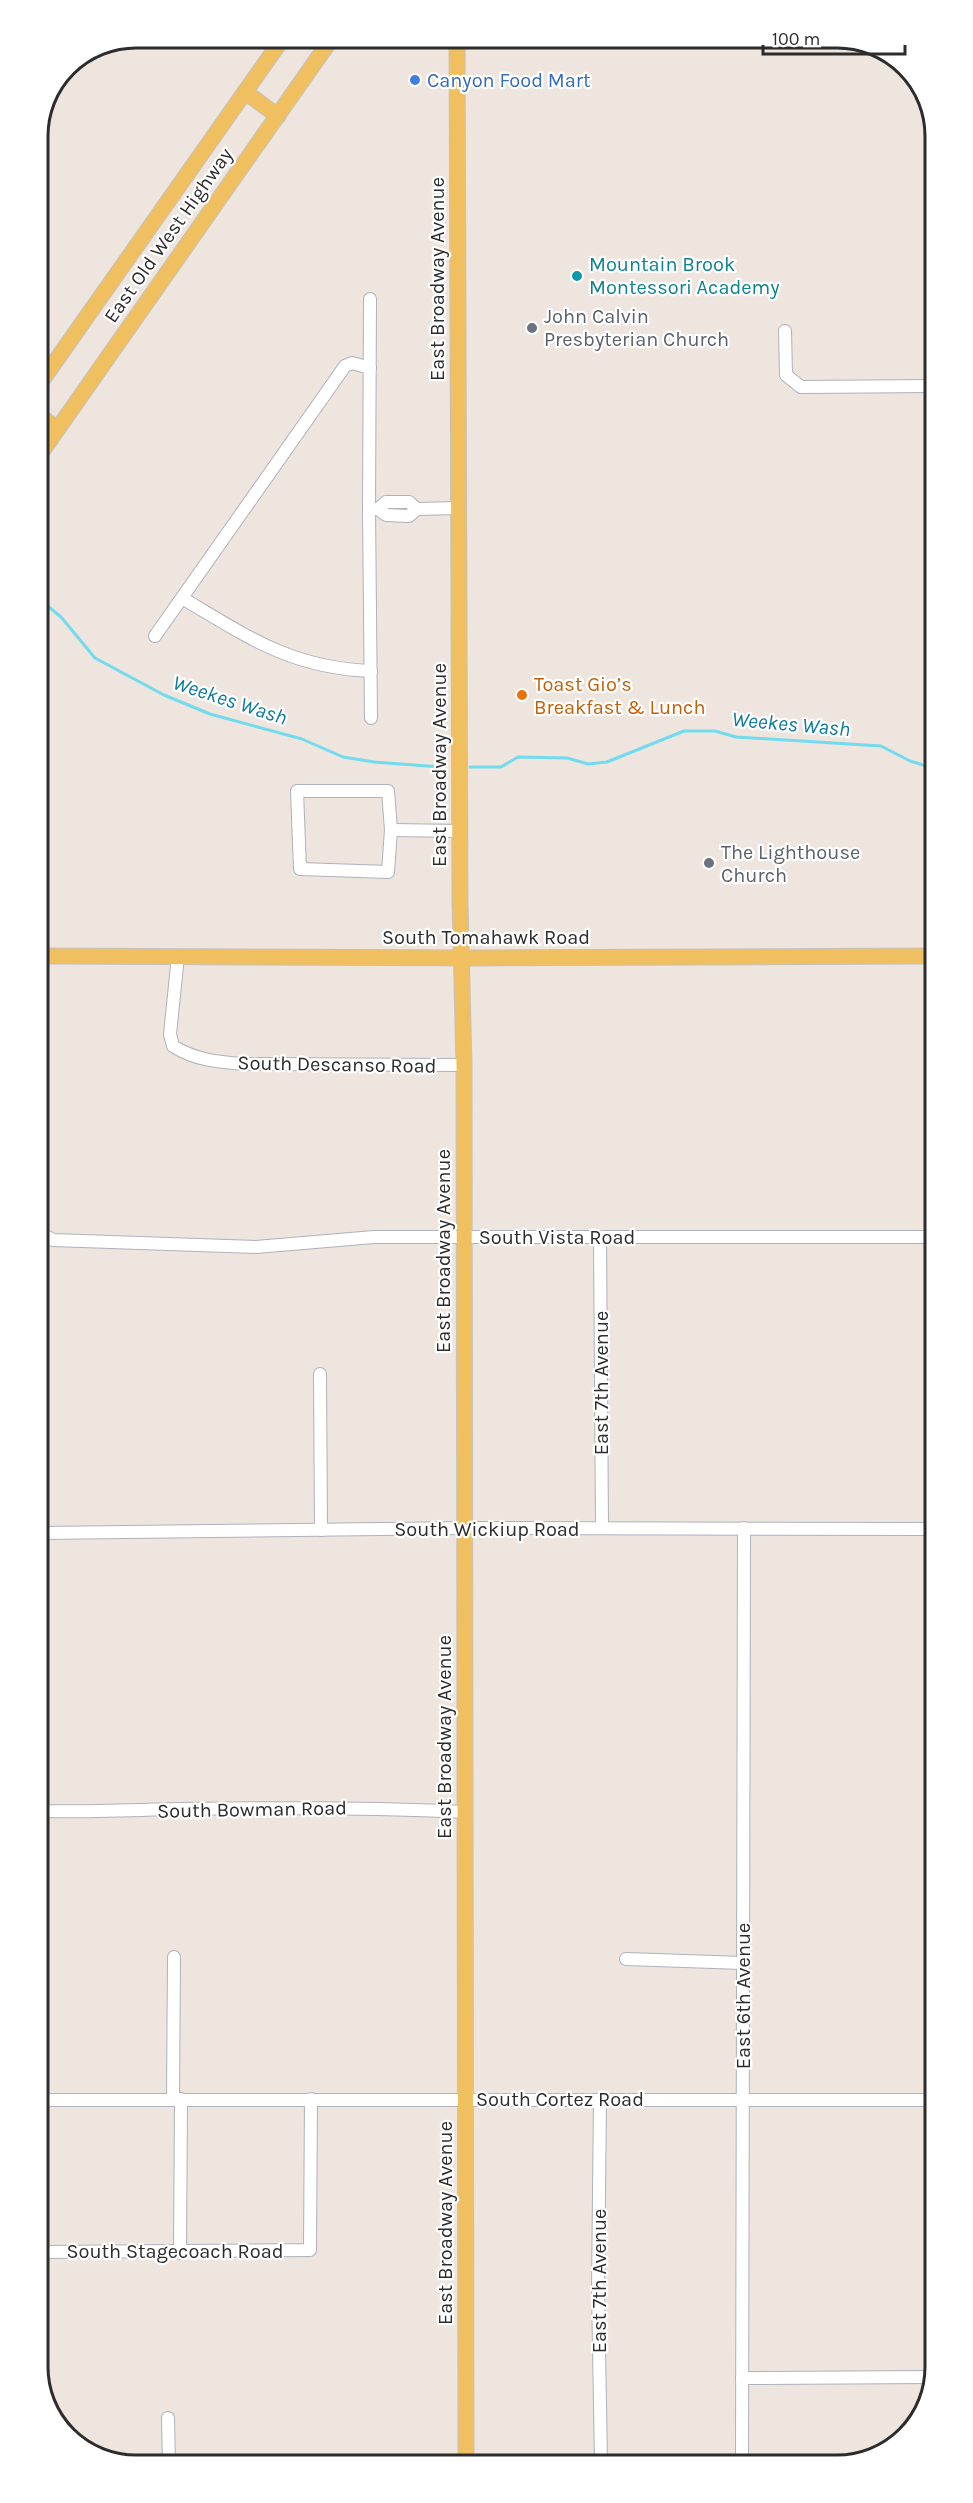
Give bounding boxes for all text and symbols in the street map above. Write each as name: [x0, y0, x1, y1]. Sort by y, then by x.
scale bar: [763, 18, 906, 56]
text: 100 m: [772, 28, 820, 50]
place label: Canyon Food Mart: [427, 69, 591, 92]
marker: Canyon Food Mart: [408, 73, 422, 87]
street label: East Old West Highway: [99, 144, 237, 327]
street label: East Broadway Avenue: [426, 177, 449, 381]
place label: Mountain Brook Montessori Academy: [589, 253, 780, 299]
marker: Mountain Brook Montessori Academy: [570, 269, 584, 283]
place label: John Calvin Presbyterian Church: [544, 305, 729, 351]
marker: John Calvin Presbyterian Church: [525, 321, 539, 335]
street label: East Broadway Avenue: [428, 663, 451, 867]
water label: Weekes Wash: [170, 670, 290, 730]
place label: Toast Gio’s Breakfast & Lunch: [534, 673, 706, 719]
marker: Toast Gio’s Breakfast & Lunch: [515, 688, 529, 702]
water label: Weekes Wash: [731, 707, 851, 741]
place label: The Lighthouse Church: [721, 841, 860, 887]
marker: The Lighthouse Church: [702, 856, 716, 870]
street label: South Tomahawk Road: [382, 926, 590, 949]
street label: South Descanso Road: [237, 1051, 437, 1078]
street label: East Broadway Avenue: [432, 1149, 455, 1353]
street label: South Vista Road: [479, 1226, 635, 1249]
street label: East 7th Avenue: [590, 1311, 613, 1455]
street label: South Wickiup Road: [394, 1518, 580, 1541]
street label: East Broadway Avenue: [433, 1635, 456, 1839]
street label: South Bowman Road: [157, 1796, 347, 1823]
street label: East 6th Avenue: [732, 1923, 755, 2069]
street label: South Cortez Road: [476, 2088, 644, 2111]
street label: East Broadway Avenue: [434, 2121, 457, 2325]
street label: East 7th Avenue: [588, 2209, 611, 2353]
street label: South Stagecoach Road: [66, 2240, 284, 2263]

